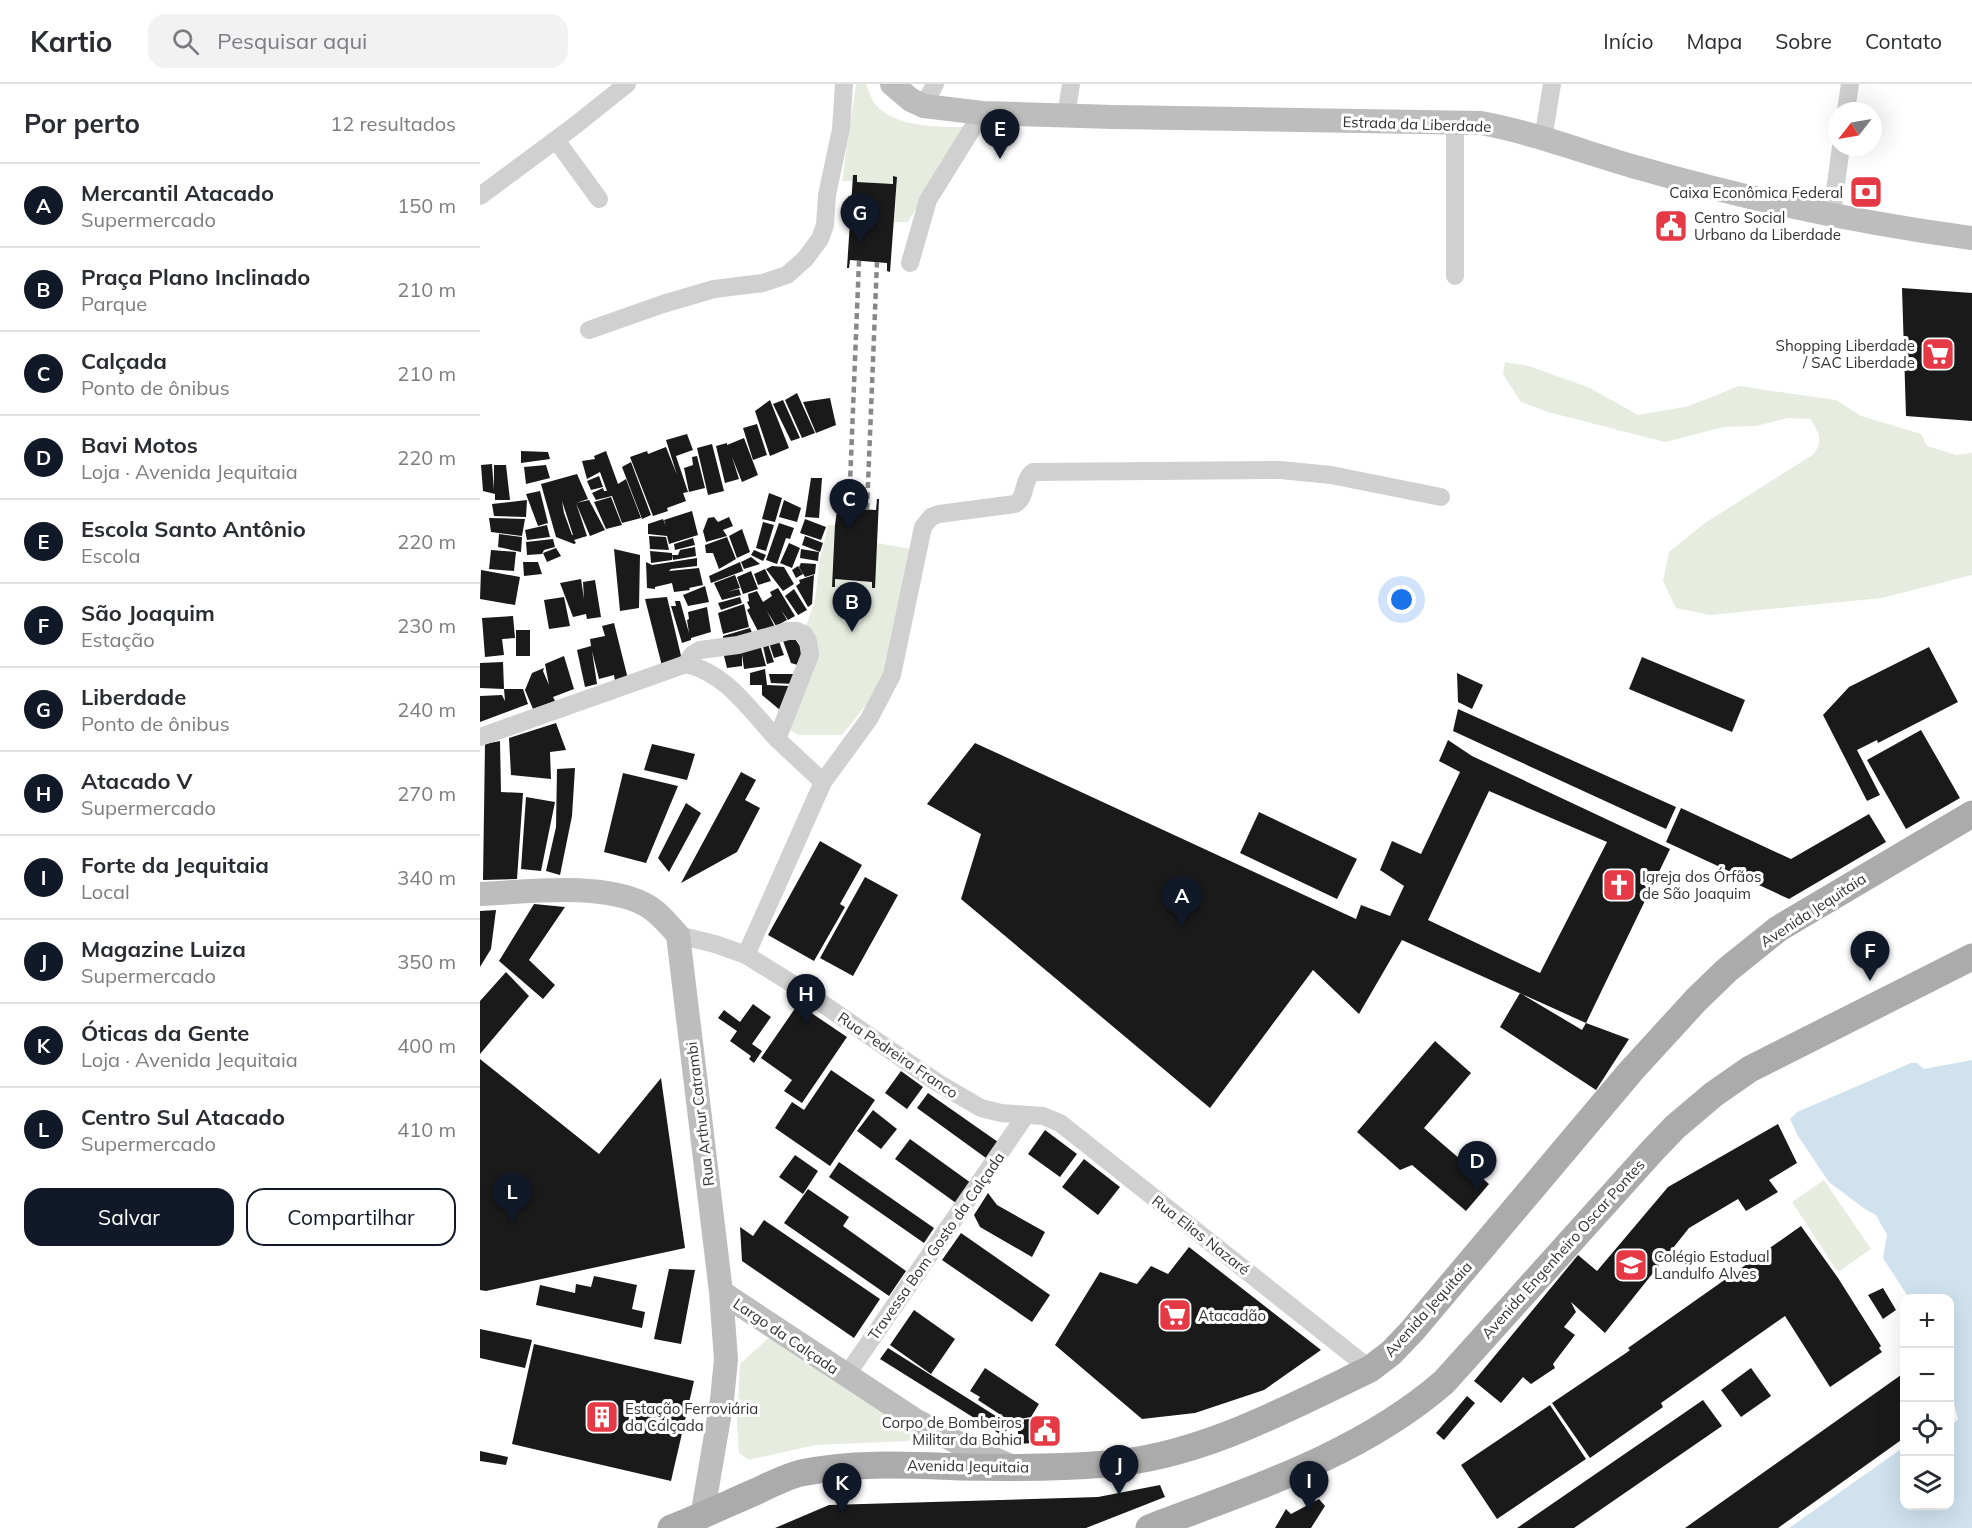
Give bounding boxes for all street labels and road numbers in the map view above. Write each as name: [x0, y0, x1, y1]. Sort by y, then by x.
street label: Estrada da Liberdade: [1342, 112, 1492, 136]
street label: Avenida Jequitaia: [1757, 869, 1869, 951]
street label: Rua Pedreira Franco: [834, 1008, 962, 1102]
street label: Rua Arthur Catrambi: [682, 1041, 718, 1187]
street label: Travessa Bom Gosto da Calçada: [864, 1148, 1008, 1344]
street label: Avenida Engenheiro Oscar Pontes: [1477, 1155, 1649, 1343]
street label: Rua Elias Nazaré: [1148, 1191, 1254, 1279]
street label: Avenida Jequitaia: [1380, 1257, 1476, 1361]
street label: Largo da Calçada: [730, 1294, 842, 1378]
street label: Avenida Jequitaia: [907, 1455, 1029, 1477]

